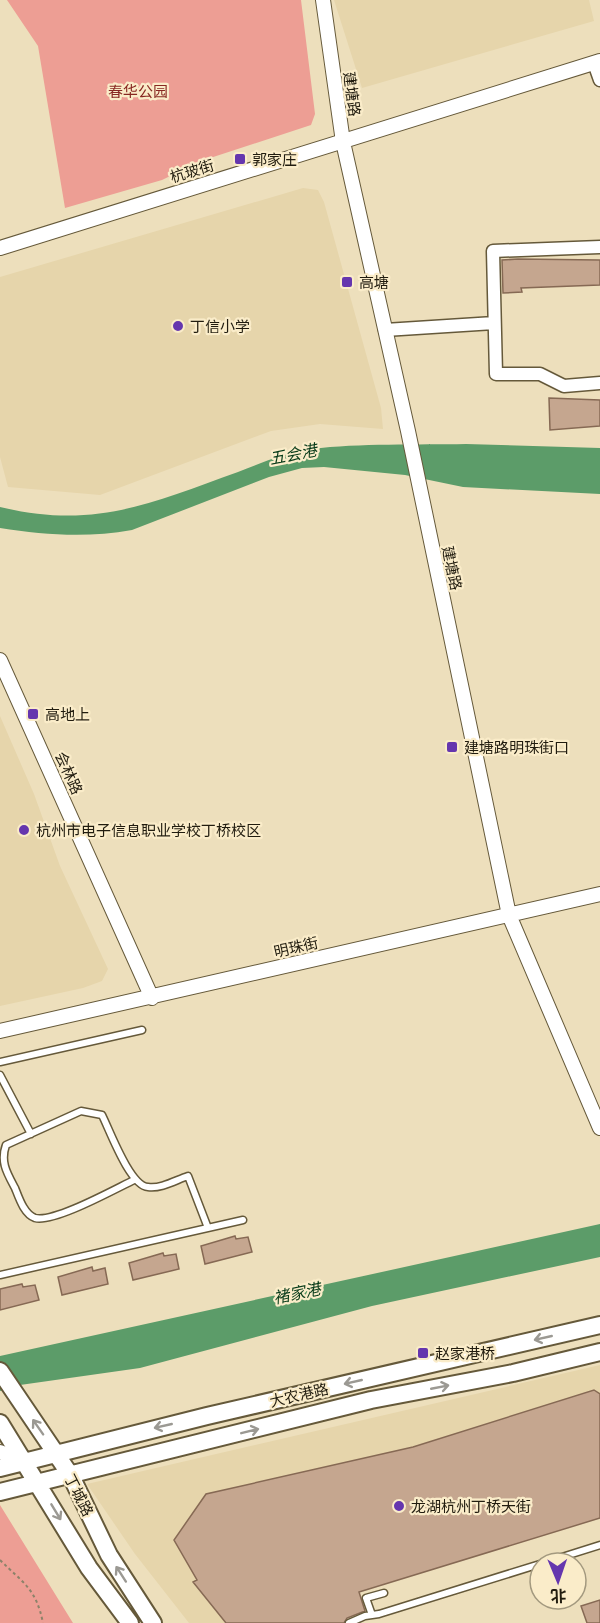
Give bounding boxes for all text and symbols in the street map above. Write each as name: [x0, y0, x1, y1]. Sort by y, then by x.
street label: 建塘路: [339, 70, 365, 118]
park label: 春华公园: [108, 82, 168, 101]
place label: 郭家庄: [252, 150, 297, 169]
marker: 郭家庄: [233, 152, 247, 166]
street label: 杭玻街: [168, 155, 216, 187]
place label: 高塘: [359, 273, 389, 292]
marker: 高塘: [340, 275, 354, 289]
place label: 丁信小学: [190, 317, 250, 336]
marker: 丁信小学: [171, 319, 185, 333]
water label: 五会港: [268, 439, 320, 468]
street label: 建塘路: [438, 544, 466, 592]
place label: 高地上: [45, 705, 90, 724]
marker: 高地上: [26, 707, 40, 721]
place label: 建塘路明珠街口: [464, 738, 569, 757]
marker: 建塘路明珠街口: [445, 740, 459, 754]
street label: 会林路: [51, 749, 87, 797]
place label: 杭州市电子信息职业学校丁桥校区: [36, 821, 261, 840]
marker: 杭州市电子信息职业学校丁桥校区: [17, 823, 31, 837]
street label: 明珠街: [272, 933, 320, 961]
water label: 褚家港: [271, 1278, 325, 1308]
one-way arrow: [534, 1333, 553, 1345]
place label: 赵家港桥: [435, 1344, 495, 1363]
marker: 赵家港桥: [416, 1346, 430, 1360]
one-way arrow: [344, 1377, 363, 1389]
street label: 大农港路: [268, 1379, 330, 1411]
one-way arrow: [429, 1381, 449, 1392]
one-way arrow: [32, 1419, 44, 1435]
one-way arrow: [154, 1421, 173, 1433]
one-way arrow: [240, 1424, 259, 1436]
street label: 丁城路: [60, 1471, 98, 1519]
place label: 龙湖杭州丁桥天街: [411, 1497, 531, 1516]
marker: 龙湖杭州丁桥天街: [392, 1499, 406, 1513]
one-way arrow: [50, 1503, 62, 1520]
north arrow: [528, 1551, 588, 1611]
one-way arrow: [115, 1566, 127, 1583]
text: 北: [550, 1586, 567, 1606]

